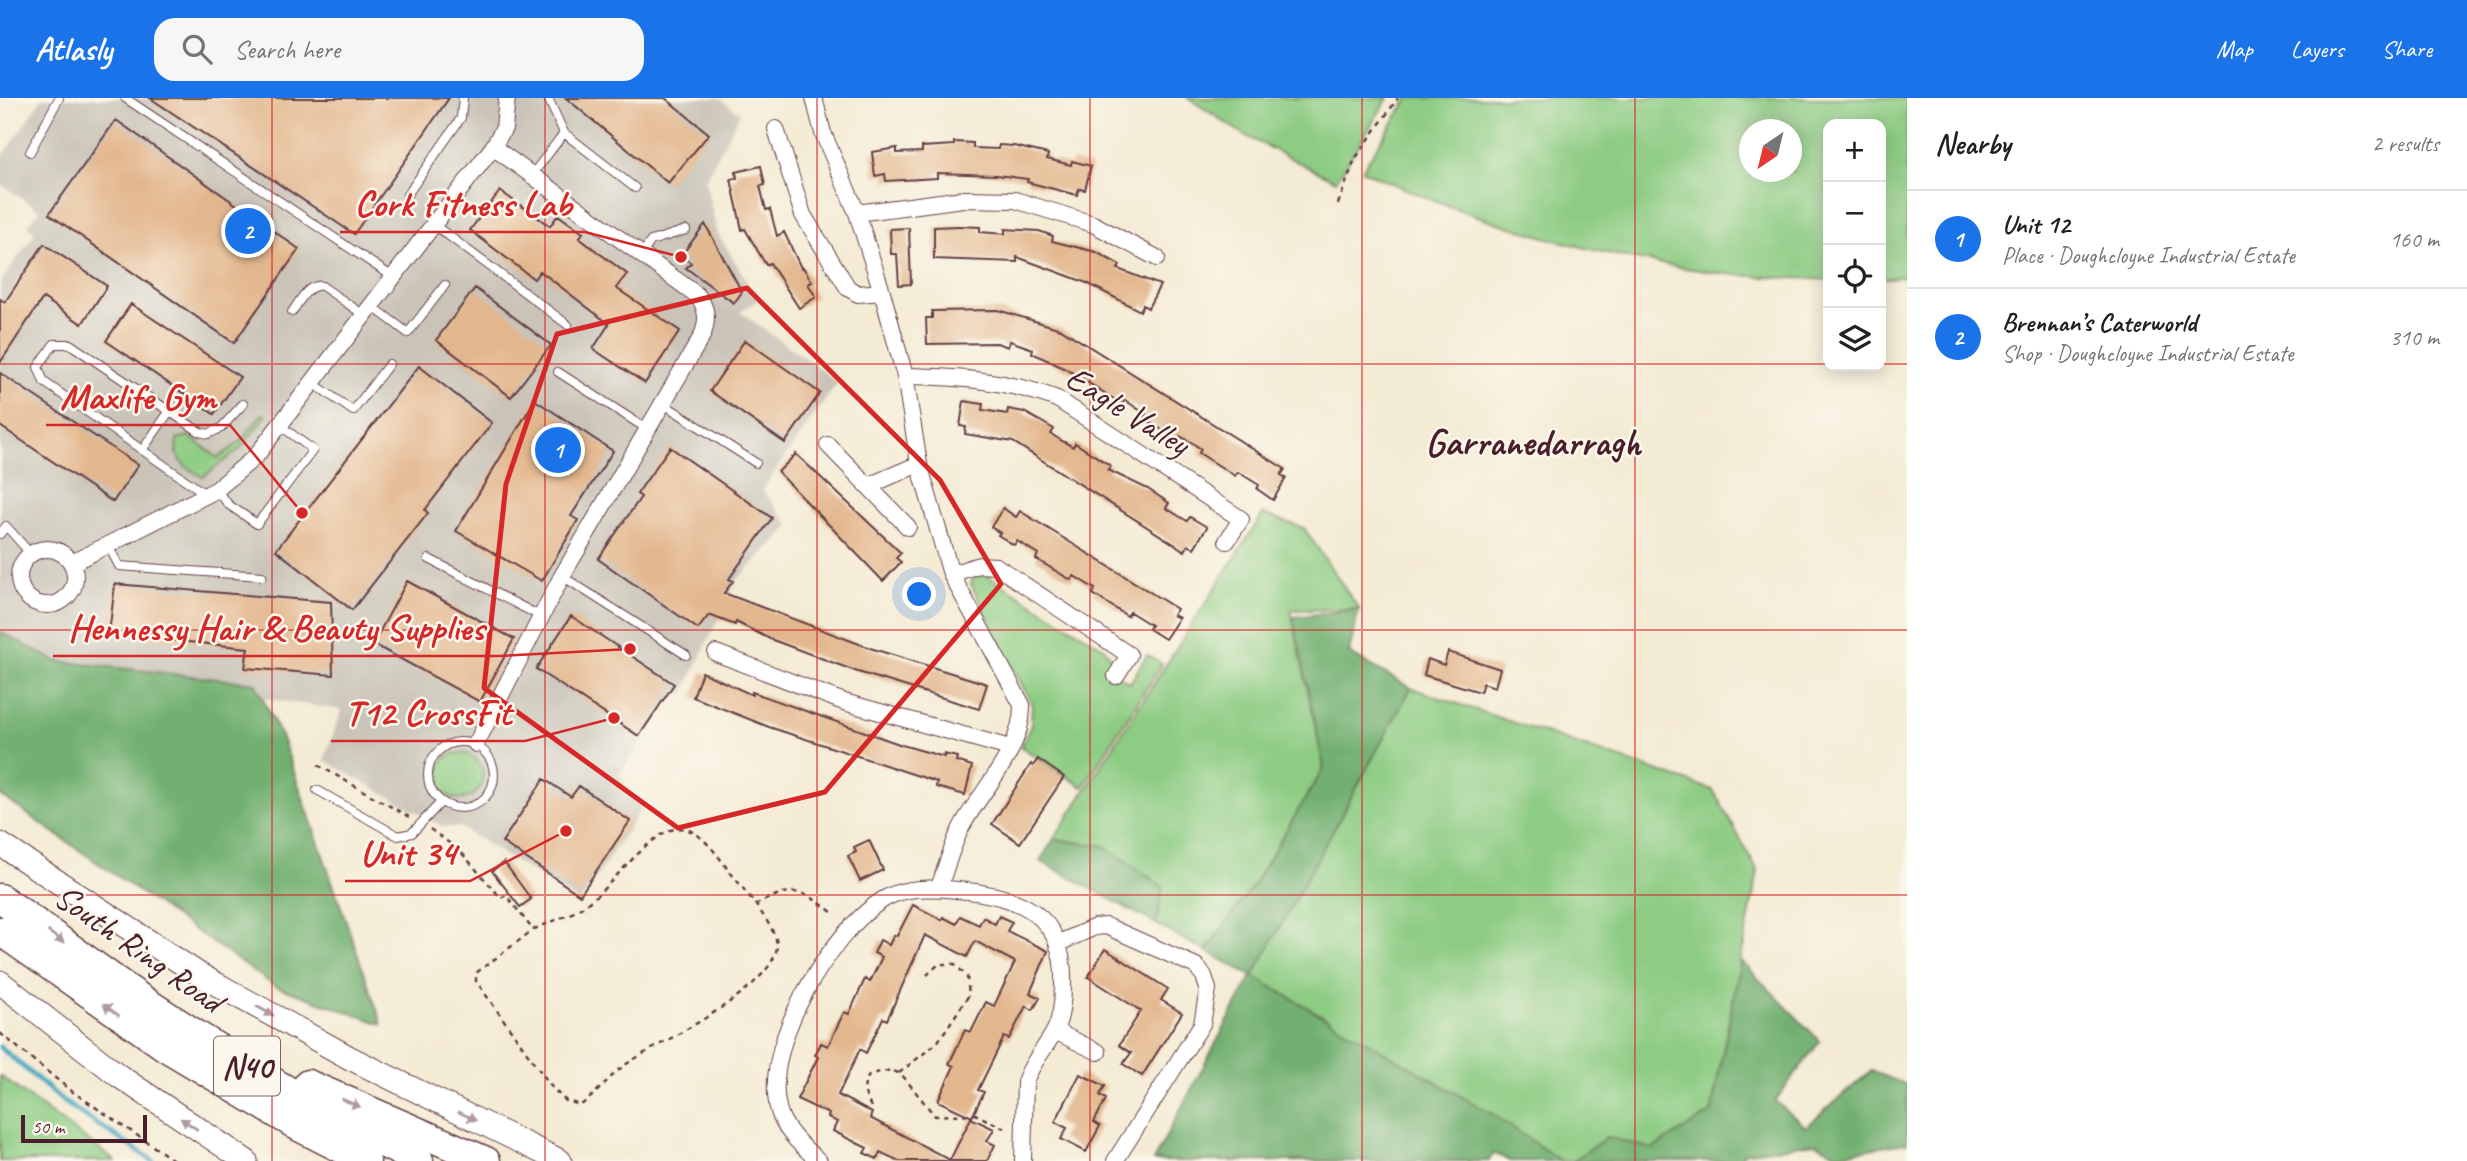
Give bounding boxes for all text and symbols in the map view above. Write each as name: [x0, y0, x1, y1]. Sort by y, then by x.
search box: [154, 18, 644, 81]
text: Atlasly: [35, 28, 112, 70]
icon: search: [178, 30, 216, 68]
text: Search here: [234, 33, 340, 66]
text: Map: [2216, 34, 2253, 64]
text: Layers: [2291, 34, 2344, 64]
text: Share: [2382, 34, 2432, 64]
north arrow: [1739, 119, 1802, 182]
map controls: [1823, 119, 1886, 371]
button: +: [1823, 119, 1886, 182]
text: Nearby: [1935, 125, 2011, 163]
text: 2 results: [2372, 129, 2439, 158]
callout: Cork Fitness Lab: [340, 174, 585, 232]
text: Cork Fitness Lab: [354, 180, 574, 227]
button: −: [1823, 182, 1886, 245]
pin: 2: [225, 205, 271, 257]
text: Unit 12: [2002, 208, 2070, 241]
text: 1: [1953, 225, 1963, 254]
text: 160 m: [2390, 225, 2439, 254]
text: Place · Doughcloyne Industrial Estate: [2002, 241, 2295, 270]
button: locate: [1823, 245, 1886, 308]
text: Brennan’s Caterworld: [2002, 306, 2196, 339]
button: layers: [1823, 308, 1886, 371]
text: 2: [1953, 323, 1963, 352]
text: 310 m: [2390, 323, 2439, 352]
text: Shop · Doughcloyne Industrial Estate: [2002, 339, 2293, 368]
street label: Eagle Valley: [1057, 355, 1200, 467]
callout: Maxlife Gym: [46, 367, 230, 425]
text: Maxlife Gym: [60, 373, 218, 420]
district label: Garranedarragh: [1425, 419, 1642, 466]
pin: 1: [535, 424, 581, 476]
your location: [902, 577, 936, 611]
callout: Hennessy Hair & Beauty Supplies: [53, 598, 499, 656]
text: Hennessy Hair & Beauty Supplies: [68, 604, 488, 651]
callout: T12 CrossFit: [331, 683, 525, 741]
text: T12 CrossFit: [345, 689, 515, 736]
callout: Unit 34: [345, 823, 470, 881]
text: Unit 34: [360, 829, 461, 876]
street label: South Ring Road: [46, 874, 236, 1026]
one-way arrow: [47, 930, 65, 944]
one-way arrow: [102, 1003, 120, 1017]
one-way arrow: [255, 1005, 275, 1017]
road number: N40: [214, 1036, 280, 1096]
one-way arrow: [341, 1098, 362, 1109]
one-way arrow: [457, 1110, 477, 1121]
scale bar: [21, 1112, 147, 1144]
text: 50 m: [32, 1115, 64, 1139]
one-way arrow: [179, 1118, 199, 1131]

